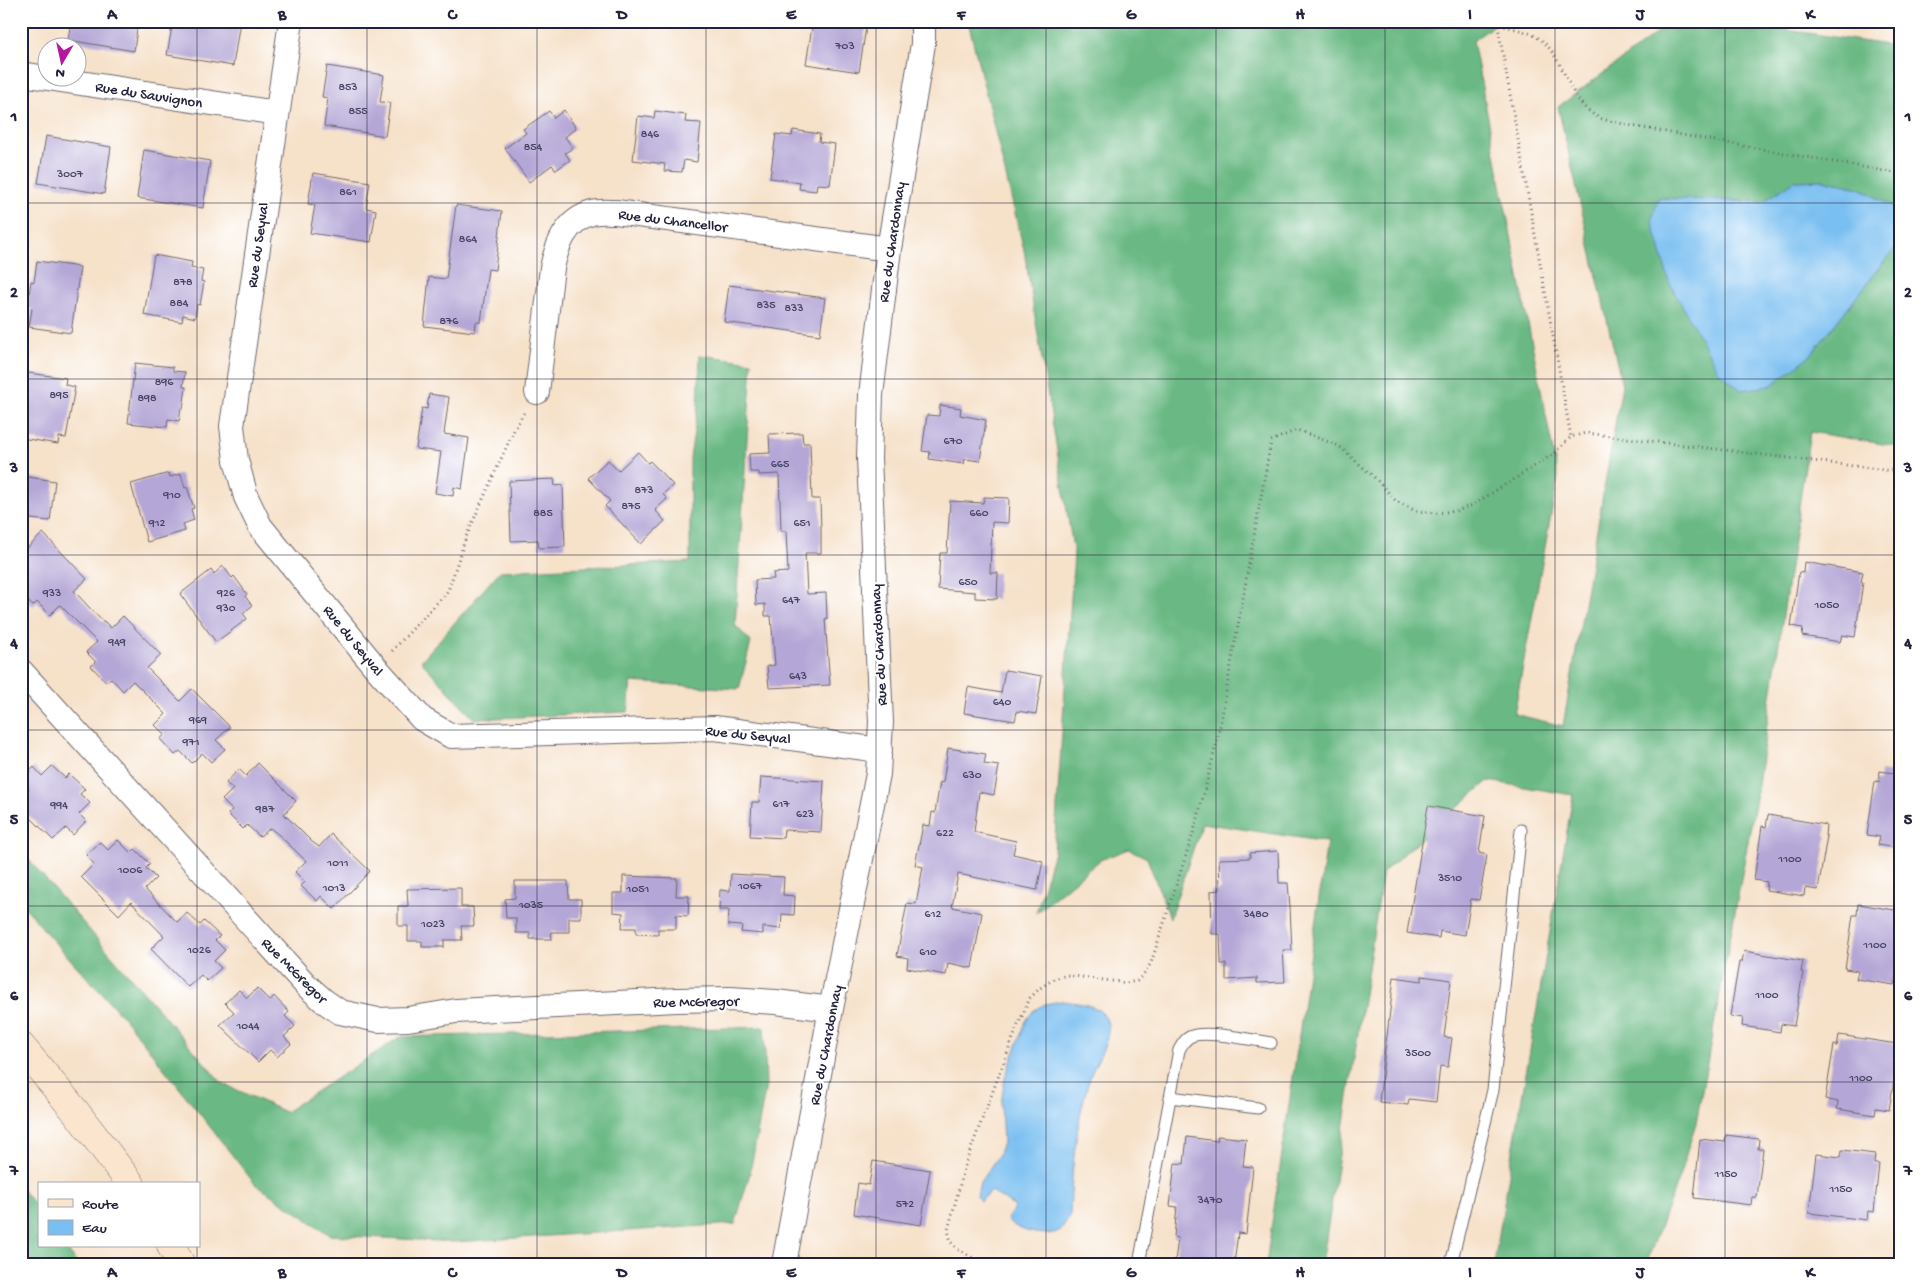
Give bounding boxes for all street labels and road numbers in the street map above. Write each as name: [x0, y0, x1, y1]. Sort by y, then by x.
street label: Rue du Sauvignon: [94, 79, 204, 113]
street label: Rue du Chardonnay: [876, 180, 910, 304]
street label: Rue du Seyval: [244, 201, 274, 289]
street label: Rue du Chancellor: [617, 206, 730, 238]
street label: Rue du Chardonnay: [868, 583, 892, 706]
street label: Rue du Seyval: [318, 602, 386, 680]
street label: Rue du Seyval: [704, 723, 791, 749]
street label: Rue McGregor: [257, 935, 331, 1009]
street label: Rue du Chardonnay: [806, 983, 848, 1107]
street label: Rue McGregor: [653, 993, 741, 1013]

